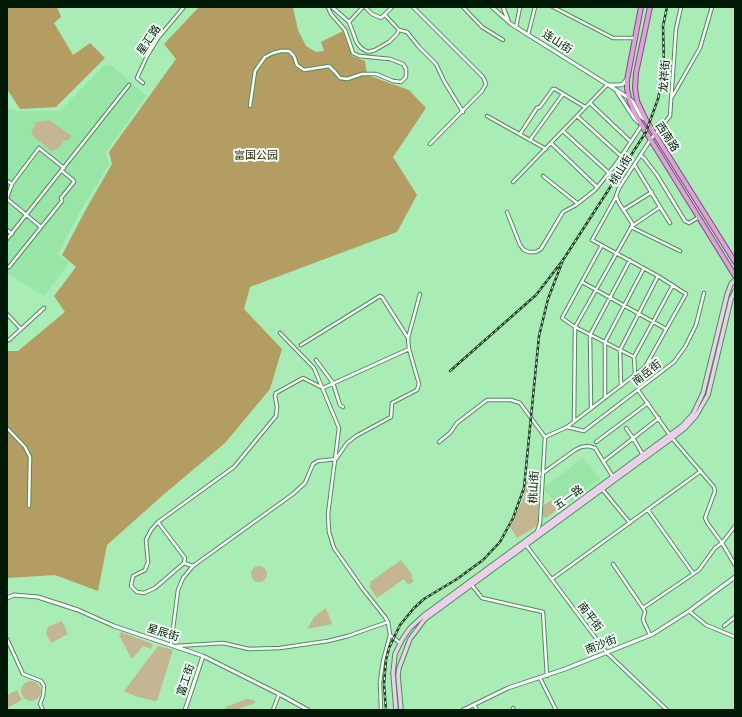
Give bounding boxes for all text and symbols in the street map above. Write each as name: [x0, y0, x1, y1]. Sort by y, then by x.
street label: 星汇路: [134, 23, 164, 57]
street label: 连山街: [540, 27, 574, 57]
street label: 龙祥街: [657, 59, 673, 93]
street label: 西南路: [652, 120, 682, 154]
park label: 富国公园: [234, 149, 278, 163]
street label: 桃山街: [607, 152, 635, 188]
street label: 南岳街: [630, 358, 664, 388]
street label: 桃山街: [527, 470, 541, 504]
street label: 五一路: [552, 483, 586, 513]
street label: 南平街: [575, 600, 605, 634]
street label: 星辰街: [145, 622, 181, 644]
street label: 南沙街: [583, 633, 619, 657]
street label: 富工街: [174, 662, 198, 698]

